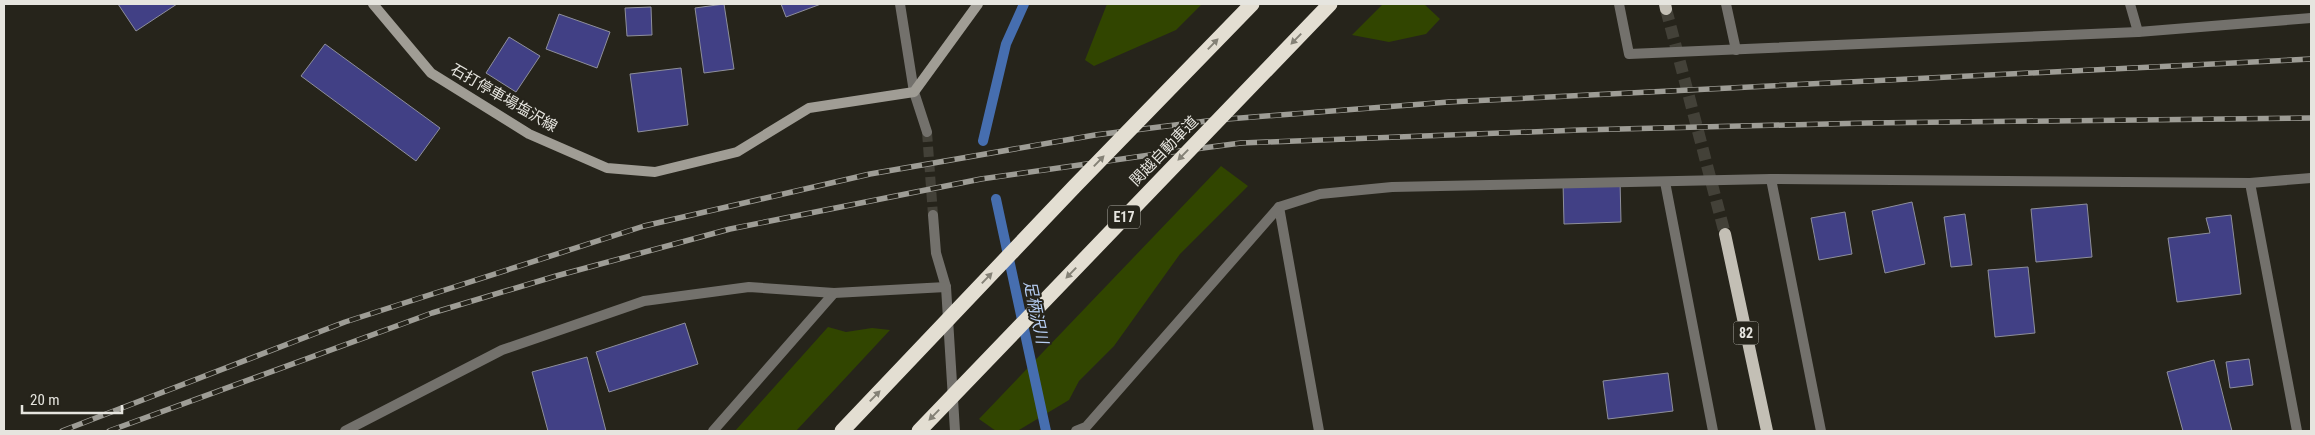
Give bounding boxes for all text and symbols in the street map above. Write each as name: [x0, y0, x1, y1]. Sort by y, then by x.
one-way arrow: [1290, 32, 1302, 44]
one-way arrow: [1207, 38, 1219, 50]
street label: 石打停車場塩沢線: [448, 60, 560, 136]
street label: 関越自動車道: [1126, 112, 1202, 190]
one-way arrow: [1177, 149, 1189, 161]
one-way arrow: [1093, 155, 1105, 167]
road number: E17: [1108, 206, 1140, 228]
one-way arrow: [1065, 266, 1077, 278]
one-way arrow: [981, 272, 993, 284]
water label: 足柄沢川: [1020, 279, 1052, 347]
road number: 82: [1734, 322, 1758, 344]
scale bar: [22, 382, 122, 414]
one-way arrow: [869, 390, 881, 402]
text: 20 m: [30, 391, 60, 409]
one-way arrow: [928, 409, 940, 421]

